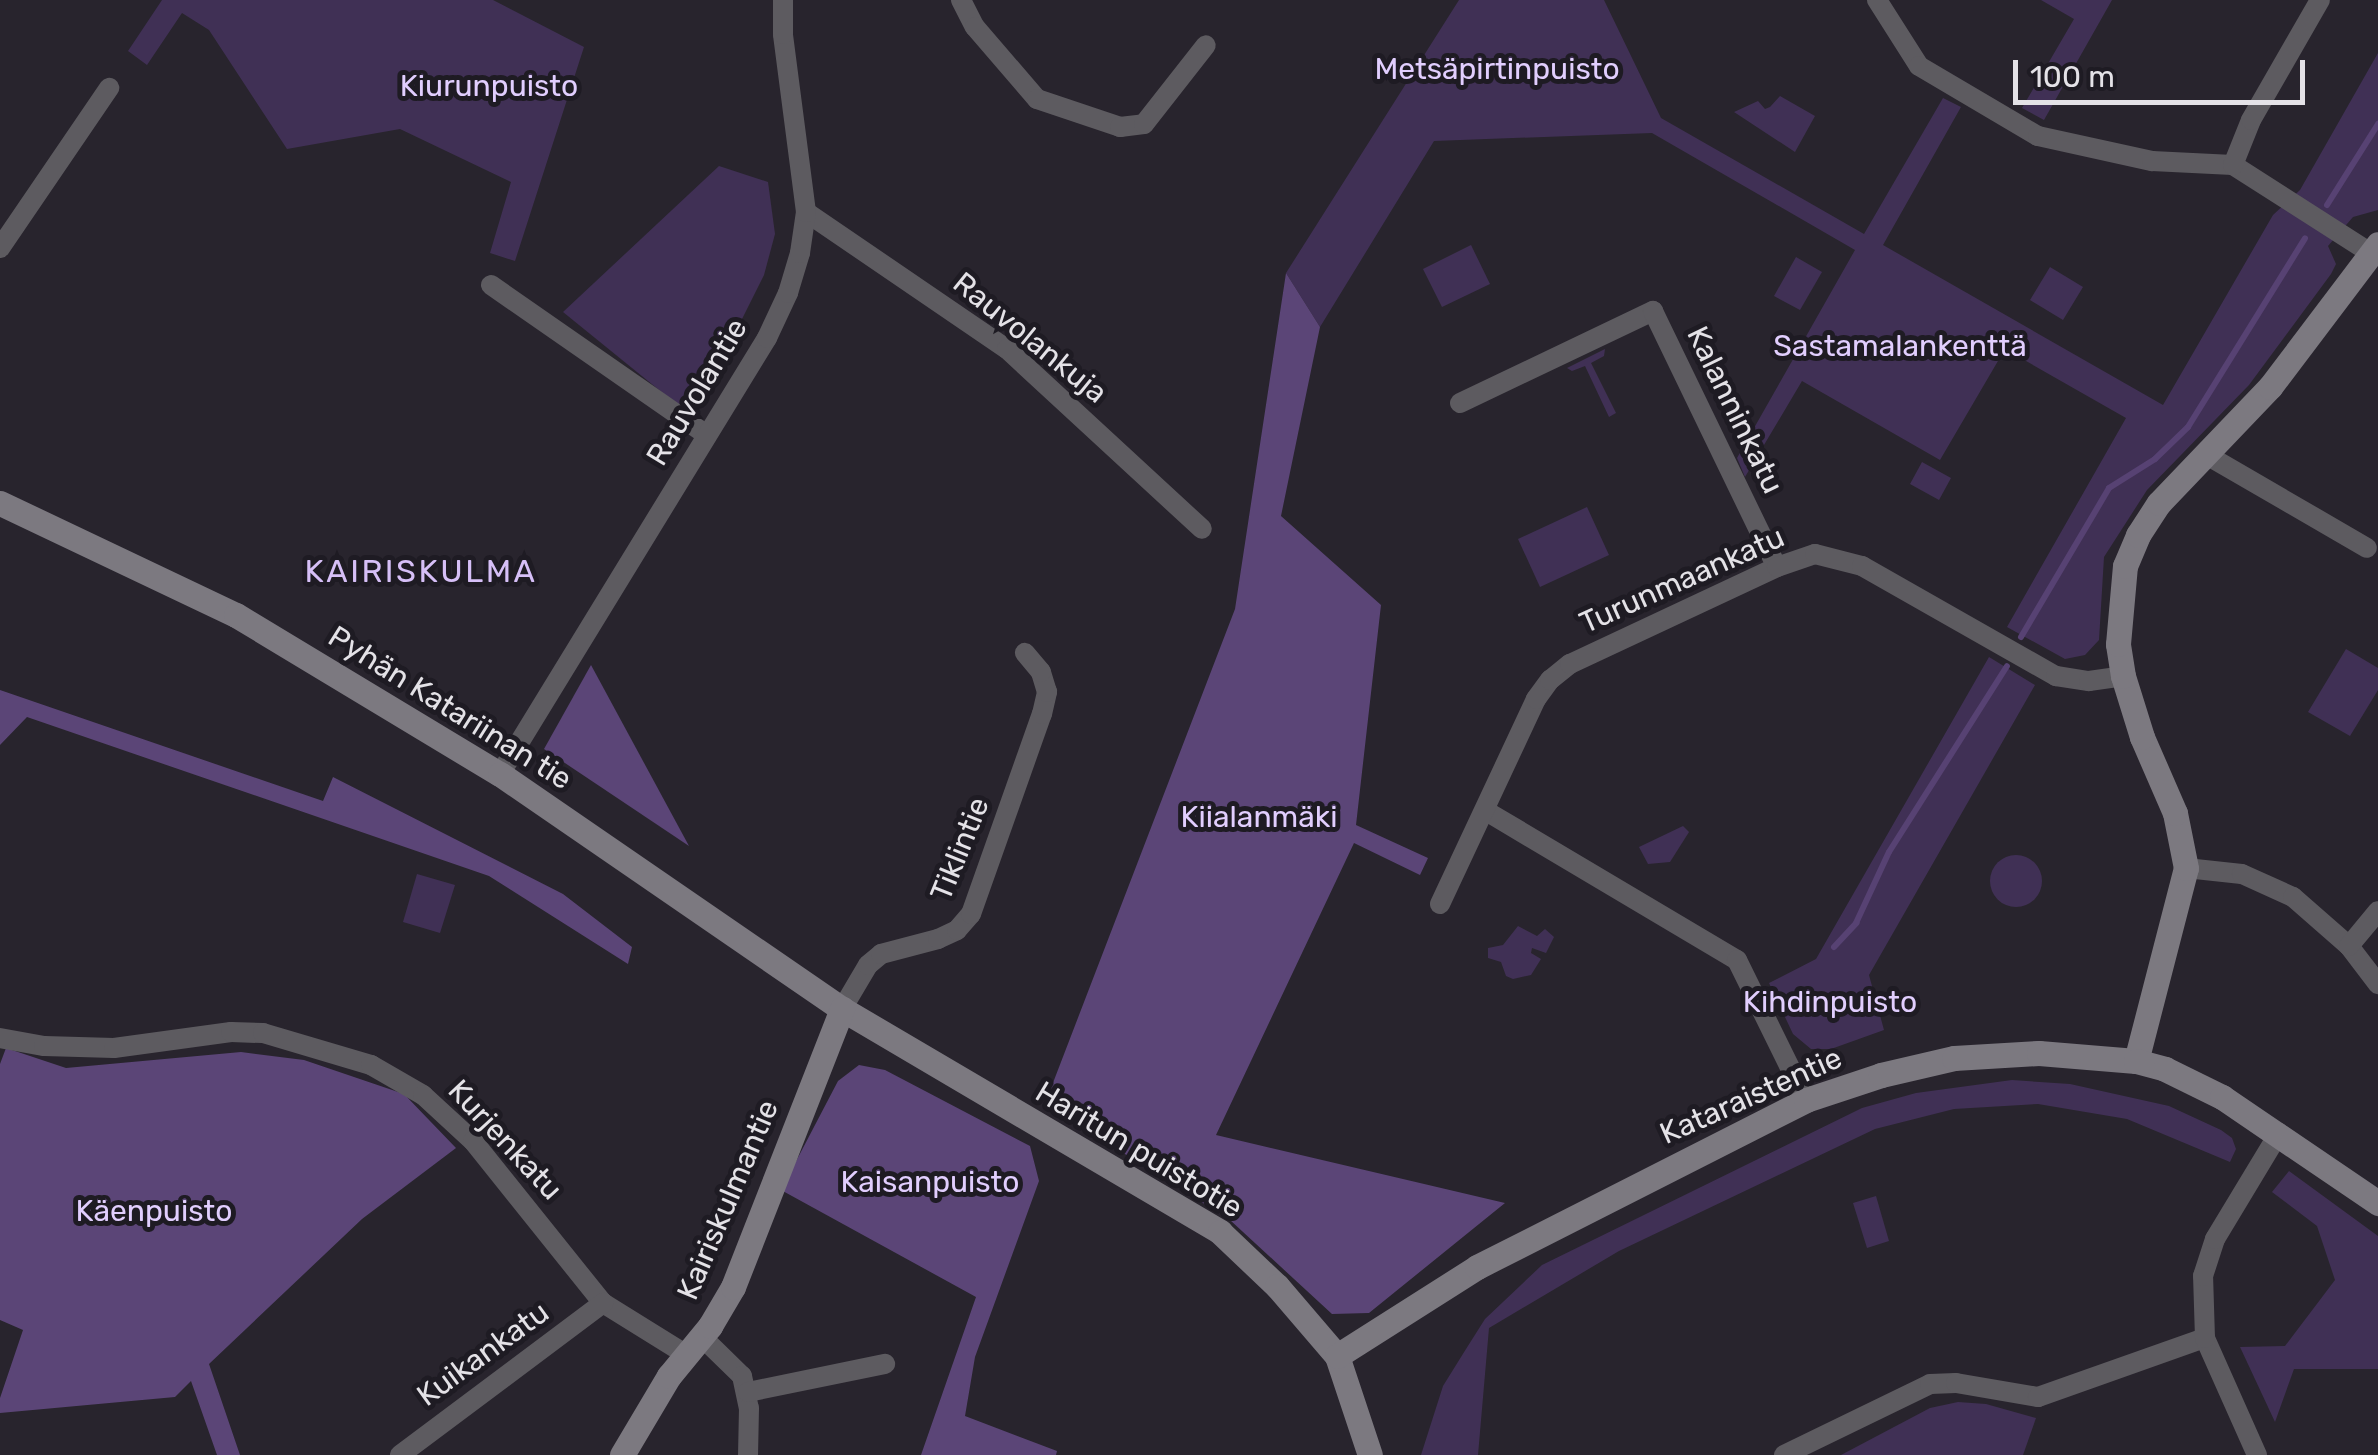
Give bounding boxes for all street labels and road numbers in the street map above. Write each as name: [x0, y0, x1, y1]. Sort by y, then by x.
street label: Rauvolankuja: [946, 265, 1114, 411]
street label: Rauvolantie: [639, 312, 755, 472]
street label: Kalanninkatu: [1679, 321, 1791, 499]
street label: Turunmaankatu: [1574, 519, 1790, 641]
street label: Pyhän Katariinan tie: [321, 618, 579, 798]
street label: Tiklintie: [923, 792, 997, 906]
street label: Kataraistentie: [1655, 1040, 1847, 1152]
street label: Kurjenkatu: [440, 1073, 570, 1207]
street label: Haritun puistotie: [1029, 1074, 1249, 1226]
street label: Kairiskulmantie: [670, 1095, 786, 1305]
street label: Kuikankatu: [410, 1294, 556, 1414]

